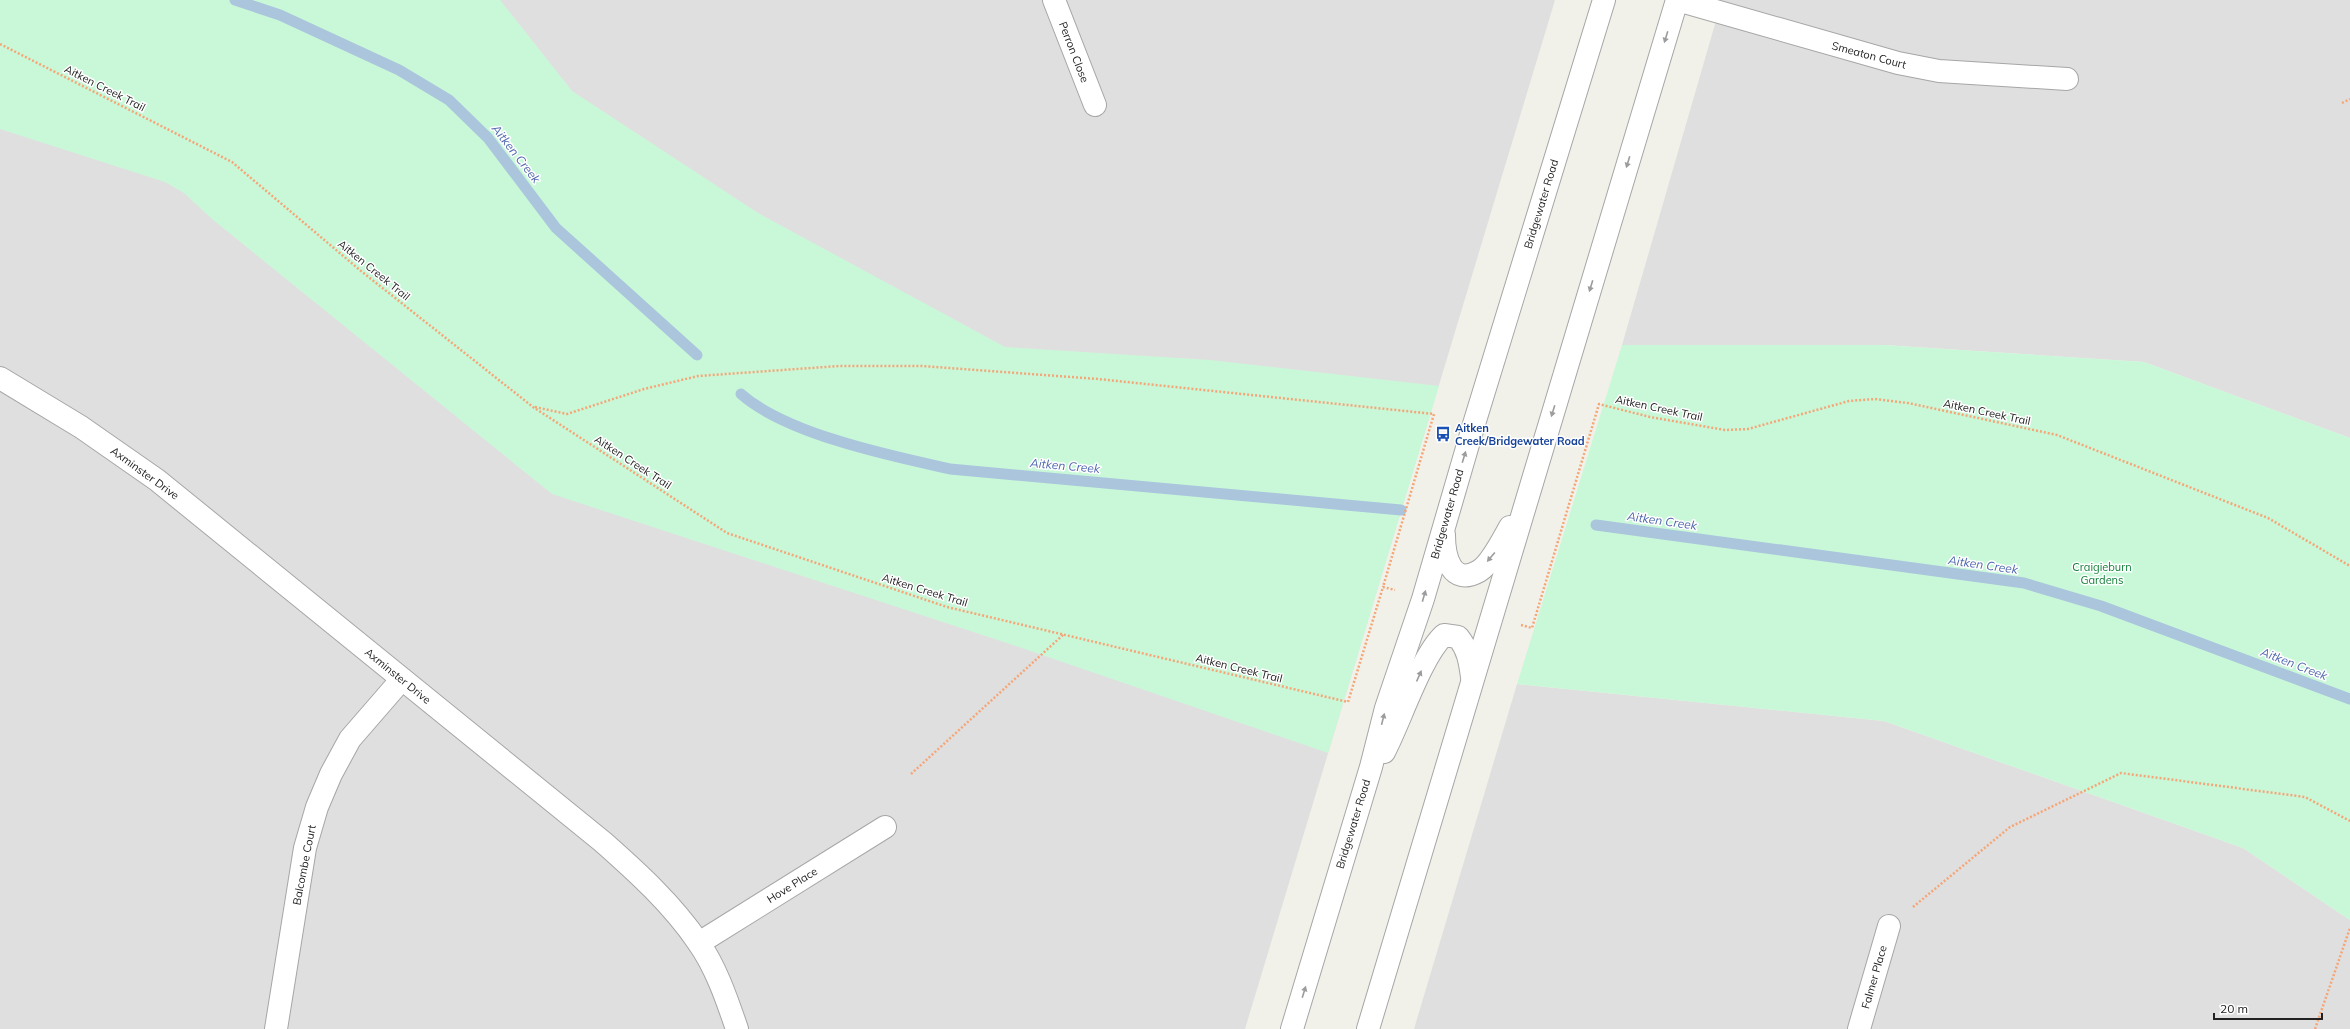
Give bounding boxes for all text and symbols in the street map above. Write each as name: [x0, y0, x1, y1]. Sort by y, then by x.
street label: Perron Close: [1056, 19, 1092, 85]
one-way arrow: [1663, 32, 1669, 44]
street label: Smeaton Court: [1830, 38, 1908, 72]
street label: Aitken Creek Trail: [62, 62, 148, 114]
water label: Aitken Creek: [488, 121, 544, 187]
one-way arrow: [1625, 156, 1631, 168]
street label: Bridgewater Road: [1521, 158, 1561, 250]
street label: Aitken Creek Trail: [335, 237, 413, 303]
one-way arrow: [1588, 281, 1594, 293]
street label: Aitken Creek Trail: [1614, 392, 1704, 424]
street label: Aitken Creek Trail: [1942, 396, 2032, 428]
one-way arrow: [1550, 405, 1556, 417]
place label: Aitken Creek/Bridgewater Road: [1455, 421, 1585, 448]
bus stop icon: Aitken Creek/Bridgewater Road: [1434, 425, 1452, 443]
street label: Aitken Creek Trail: [592, 432, 674, 492]
street label: Axminster Drive: [108, 444, 182, 502]
one-way arrow: [1461, 451, 1467, 463]
water label: Aitken Creek: [1028, 455, 1102, 476]
street label: Bridgewater Road: [1427, 467, 1467, 561]
water label: Aitken Creek: [1625, 508, 1699, 533]
one-way arrow: [1486, 552, 1495, 563]
water label: Aitken Creek: [1946, 552, 2020, 577]
park label: Craigieburn Gardens: [2072, 560, 2132, 587]
street label: Aitken Creek Trail: [880, 570, 970, 610]
one-way arrow: [1421, 589, 1427, 601]
water label: Aitken Creek: [2258, 644, 2330, 683]
street label: Axminster Drive: [362, 645, 434, 707]
street label: Aitken Creek Trail: [1194, 650, 1284, 686]
one-way arrow: [1416, 670, 1422, 681]
one-way arrow: [1380, 713, 1386, 725]
street label: Bridgewater Road: [1333, 778, 1373, 870]
street label: Balcombe Court: [289, 824, 319, 906]
street label: Hove Place: [764, 864, 820, 906]
street label: Falmer Place: [1858, 944, 1890, 1010]
one-way arrow: [1301, 985, 1307, 997]
scale bar: [2214, 995, 2322, 1021]
text: 20 m: [2220, 1001, 2248, 1016]

